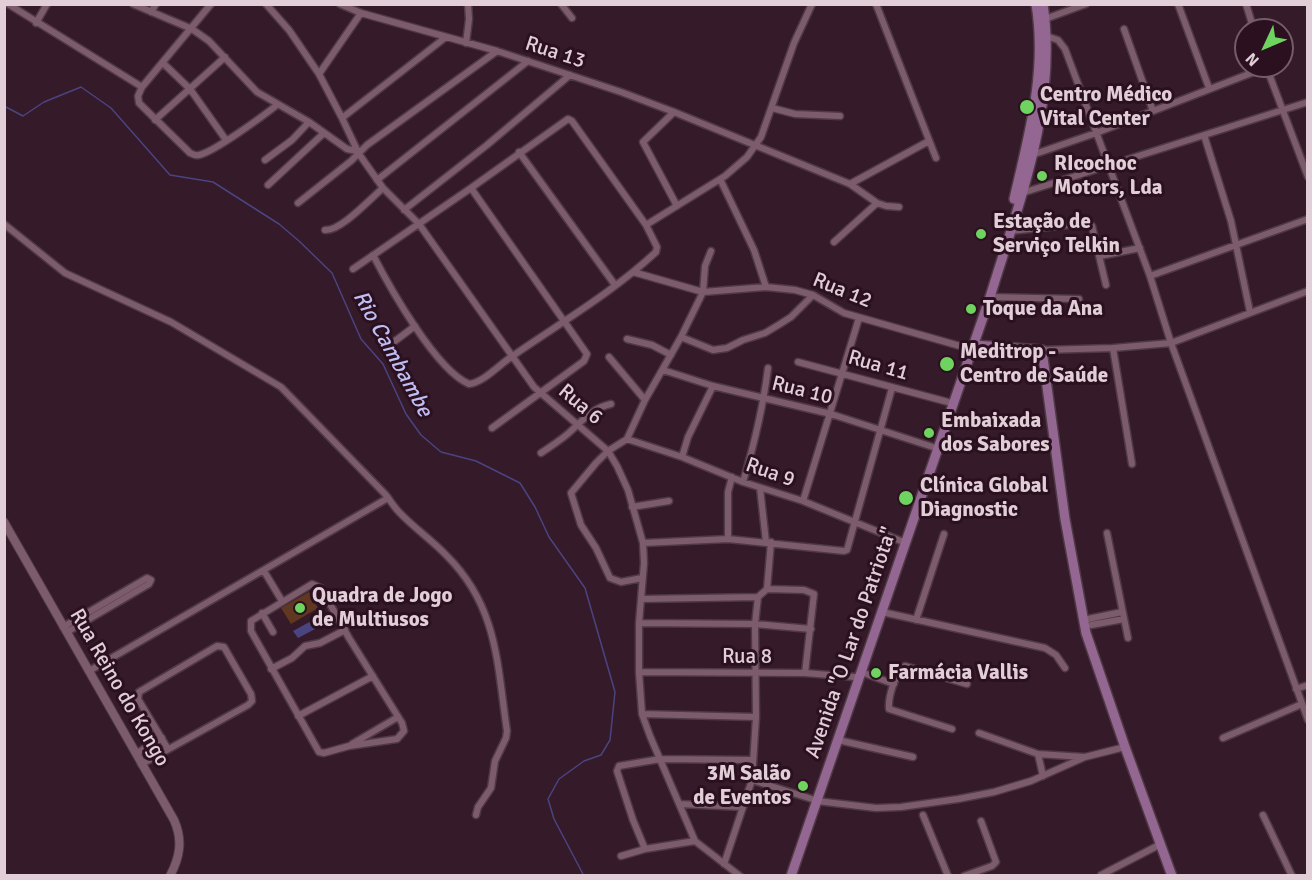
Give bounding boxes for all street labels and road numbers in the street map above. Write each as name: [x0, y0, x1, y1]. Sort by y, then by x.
street label: Rua 13: [522, 32, 588, 74]
street label: Rua 12: [809, 268, 875, 314]
street label: Rua 11: [845, 345, 911, 387]
street label: Rua 10: [769, 371, 835, 411]
street label: Rua 6: [553, 379, 607, 431]
street label: Rua 9: [742, 453, 798, 493]
street label: Avenida "O Lar do Patriota": [801, 524, 903, 762]
street label: Rua Reino do Kongo: [64, 605, 174, 771]
street label: Rua 8: [722, 644, 772, 670]

